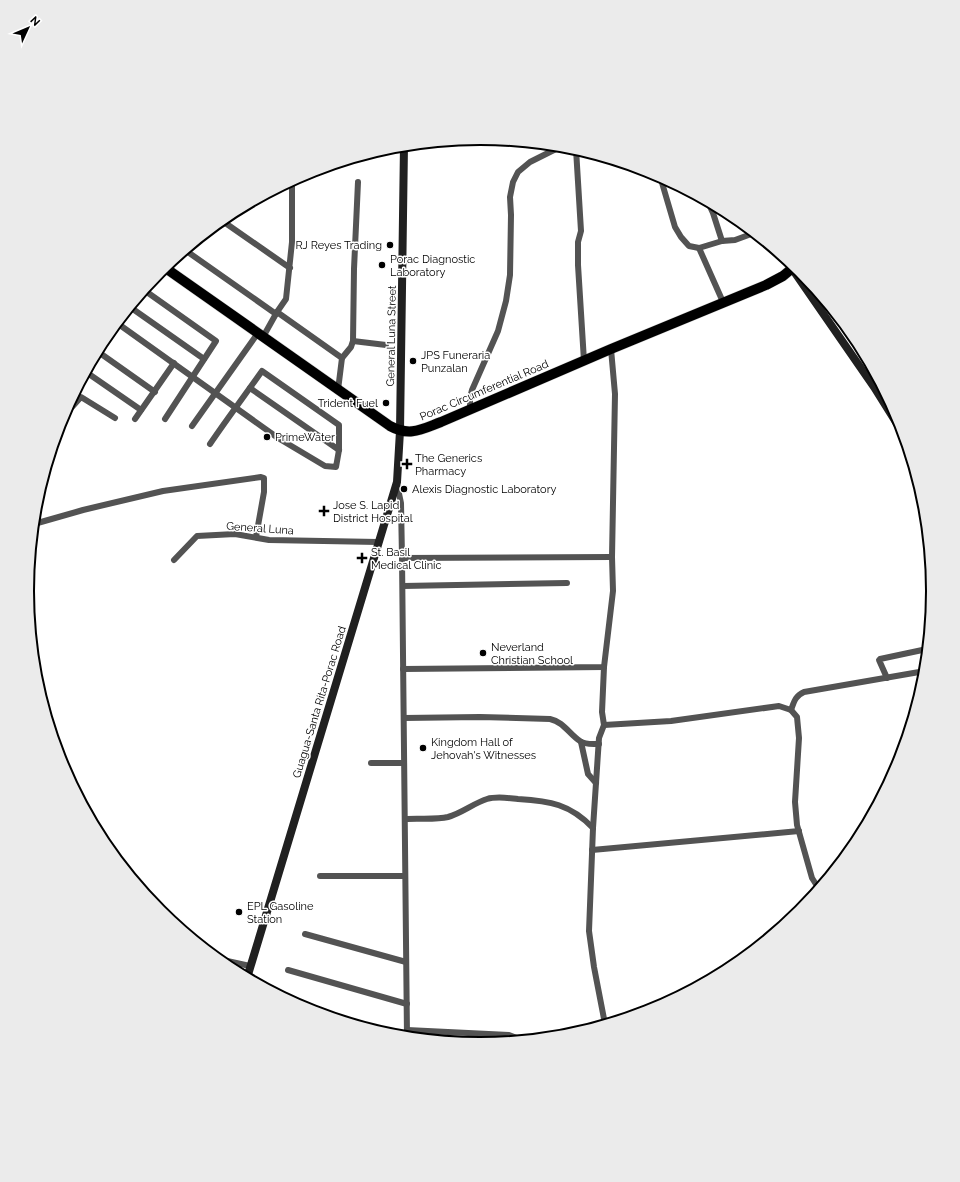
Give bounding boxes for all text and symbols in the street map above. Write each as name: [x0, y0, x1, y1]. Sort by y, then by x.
north arrow: [8, 8, 48, 48]
text: N: [27, 14, 42, 29]
place label: RJ Reyes Trading: [295, 239, 382, 252]
marker: RJ Reyes Trading: [385, 240, 395, 250]
place label: Porac Diagnostic Laboratory: [390, 253, 475, 279]
marker: Porac Diagnostic Laboratory: [377, 260, 387, 270]
street label: General Luna Street: [384, 285, 399, 387]
place label: JPS Funeraria Punzalan: [421, 349, 490, 375]
marker: JPS Funeraria Punzalan: [408, 356, 418, 366]
street label: Porac Circumferential Road: [418, 357, 551, 424]
place label: Trident Fuel: [318, 397, 378, 410]
marker: Trident Fuel: [381, 398, 391, 408]
place label: PrimeWater: [275, 431, 335, 444]
marker: PrimeWater: [262, 432, 272, 442]
place label: The Generics Pharmacy: [415, 452, 482, 478]
marker: The Generics Pharmacy: [402, 459, 412, 469]
place label: Alexis Diagnostic Laboratory: [412, 483, 557, 496]
marker: Alexis Diagnostic Laboratory: [399, 484, 409, 494]
place label: Jose S. Lapid District Hospital: [333, 499, 413, 525]
marker: Jose S. Lapid District Hospital: [318, 505, 330, 517]
street label: General Luna: [226, 520, 294, 537]
place label: St. Basil Medical Clinic: [371, 546, 442, 572]
marker: St. Basil Medical Clinic: [356, 552, 368, 564]
street label: Guagua-Santa Rita-Porac Road: [290, 625, 349, 780]
place label: Neverland Christian School: [491, 641, 573, 667]
marker: Neverland Christian School: [478, 648, 488, 658]
place label: Kingdom Hall of Jehovah's Witnesses: [431, 736, 536, 762]
marker: Kingdom Hall of Jehovah's Witnesses: [418, 743, 428, 753]
place label: EPL Gasoline Station: [247, 900, 314, 926]
marker: EPL Gasoline Station: [234, 907, 244, 917]

